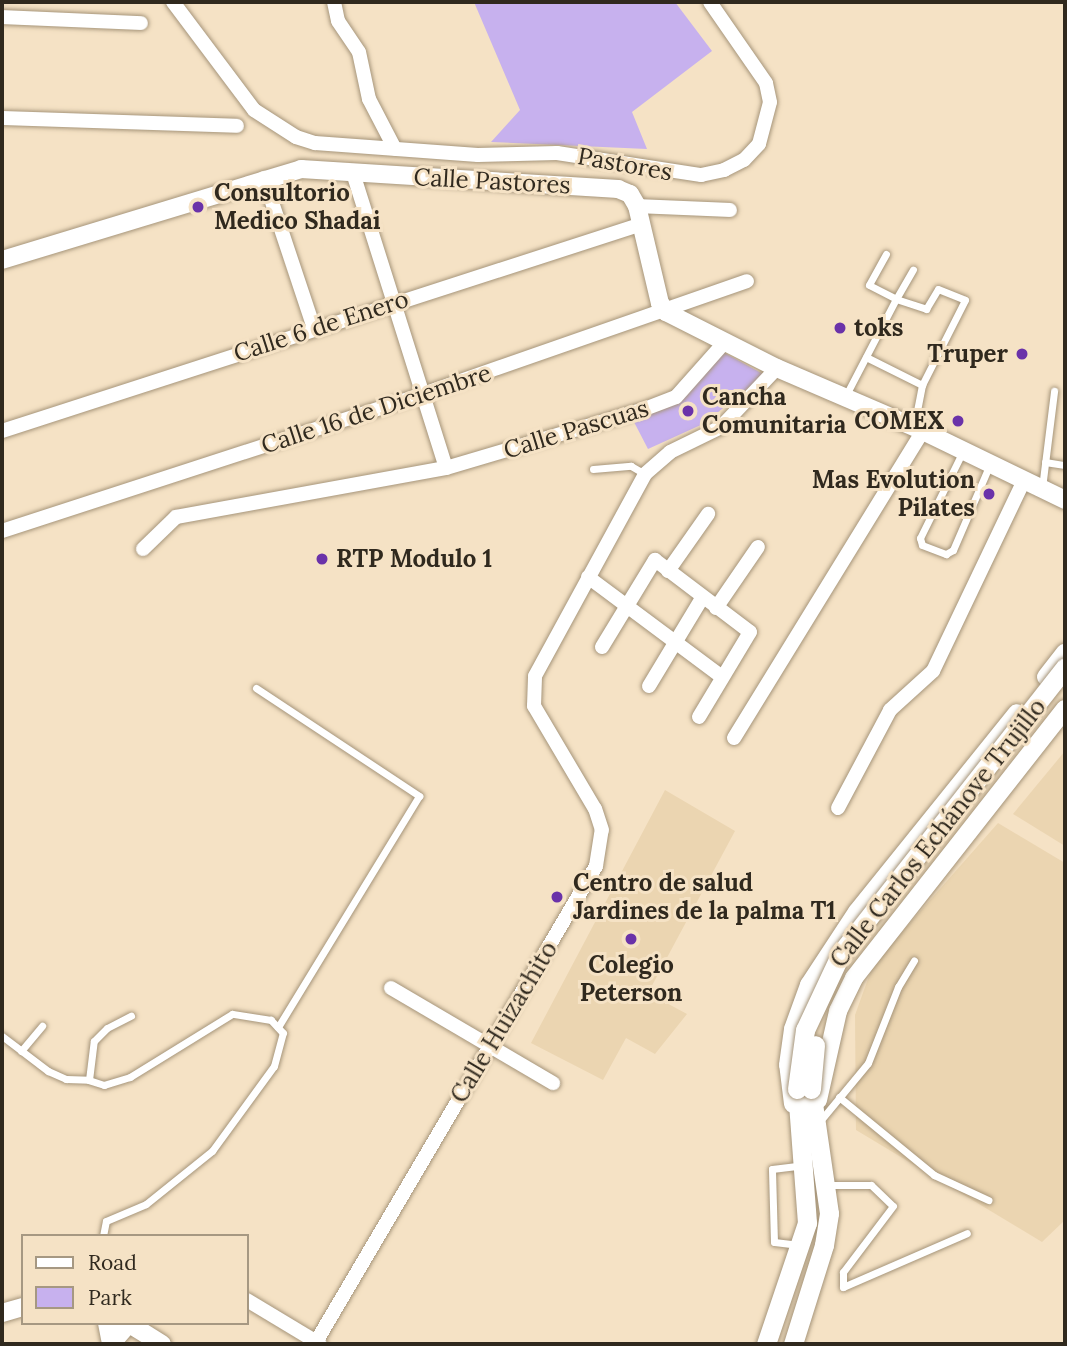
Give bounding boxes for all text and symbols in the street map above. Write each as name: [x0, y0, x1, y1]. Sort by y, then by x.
street label: Pastores: [575, 142, 675, 186]
street label: Calle Pastores: [413, 163, 571, 199]
place label: Consultorio Medico Shadai: [214, 179, 381, 235]
marker: Consultorio Medico Shadai: [188, 197, 208, 217]
street label: Calle 6 de Enero: [230, 284, 412, 368]
place label: toks: [854, 314, 903, 342]
marker: toks: [832, 320, 848, 336]
place label: Truper: [927, 340, 1008, 368]
marker: Truper: [1014, 346, 1030, 362]
street label: Calle 16 de Diciembre: [257, 358, 495, 460]
place label: Cancha Comunitaria: [702, 383, 846, 439]
street label: Calle Pascuas: [500, 393, 652, 465]
marker: Cancha Comunitaria: [680, 403, 696, 419]
place label: COMEX: [854, 407, 944, 435]
marker: COMEX: [950, 413, 966, 429]
place label: Mas Evolution Pilates: [812, 466, 975, 522]
marker: Mas Evolution Pilates: [981, 486, 997, 502]
place label: RTP Modulo 1: [336, 545, 492, 573]
marker: RTP Modulo 1: [314, 551, 330, 567]
street label: Calle Carlos Echánove Trujillo: [824, 693, 1052, 973]
place label: Centro de salud Jardines de la palma T1: [573, 869, 836, 925]
marker: Centro de salud Jardines de la palma T1: [547, 887, 567, 907]
marker: Colegio Peterson: [623, 931, 639, 947]
street label: Calle Huizachito: [444, 936, 564, 1108]
place label: Colegio Peterson: [580, 951, 682, 1007]
legend: [21, 1234, 248, 1325]
text: Road: [88, 1249, 137, 1276]
text: Park: [88, 1284, 132, 1311]

